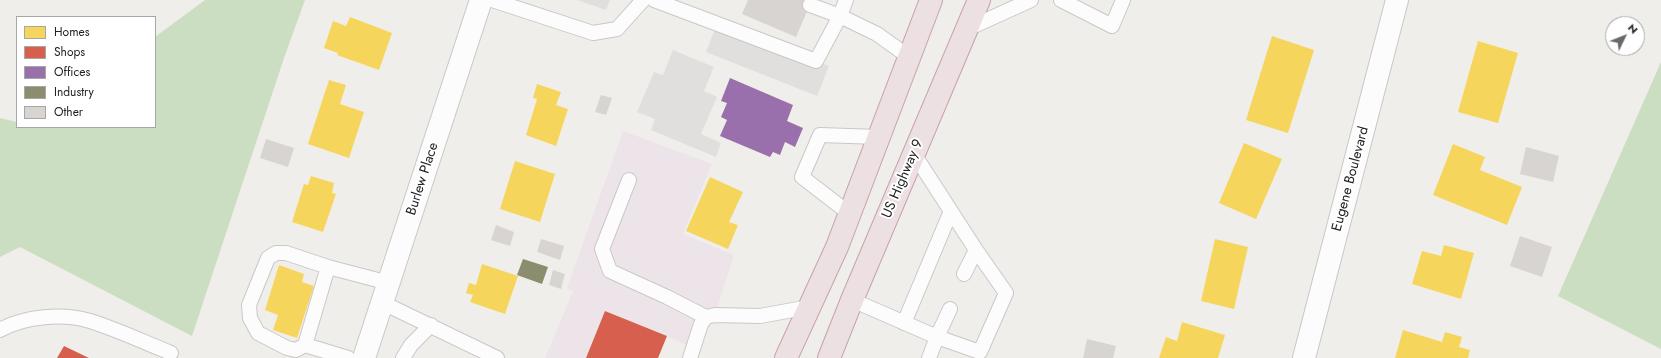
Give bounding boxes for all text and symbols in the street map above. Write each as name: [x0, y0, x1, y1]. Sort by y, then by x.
legend: [16, 16, 156, 128]
north arrow: [1605, 16, 1645, 56]
text: N: [1624, 20, 1642, 37]
text: Homes: [54, 23, 90, 41]
text: Shops: [54, 43, 85, 61]
text: Offices: [54, 63, 90, 81]
text: Industry: [54, 83, 94, 101]
text: Other: [54, 103, 83, 121]
street label: Eugene Boulevard: [1329, 125, 1373, 233]
street label: US Highway 9: [879, 137, 927, 221]
street label: Burlew Place: [403, 141, 443, 217]

